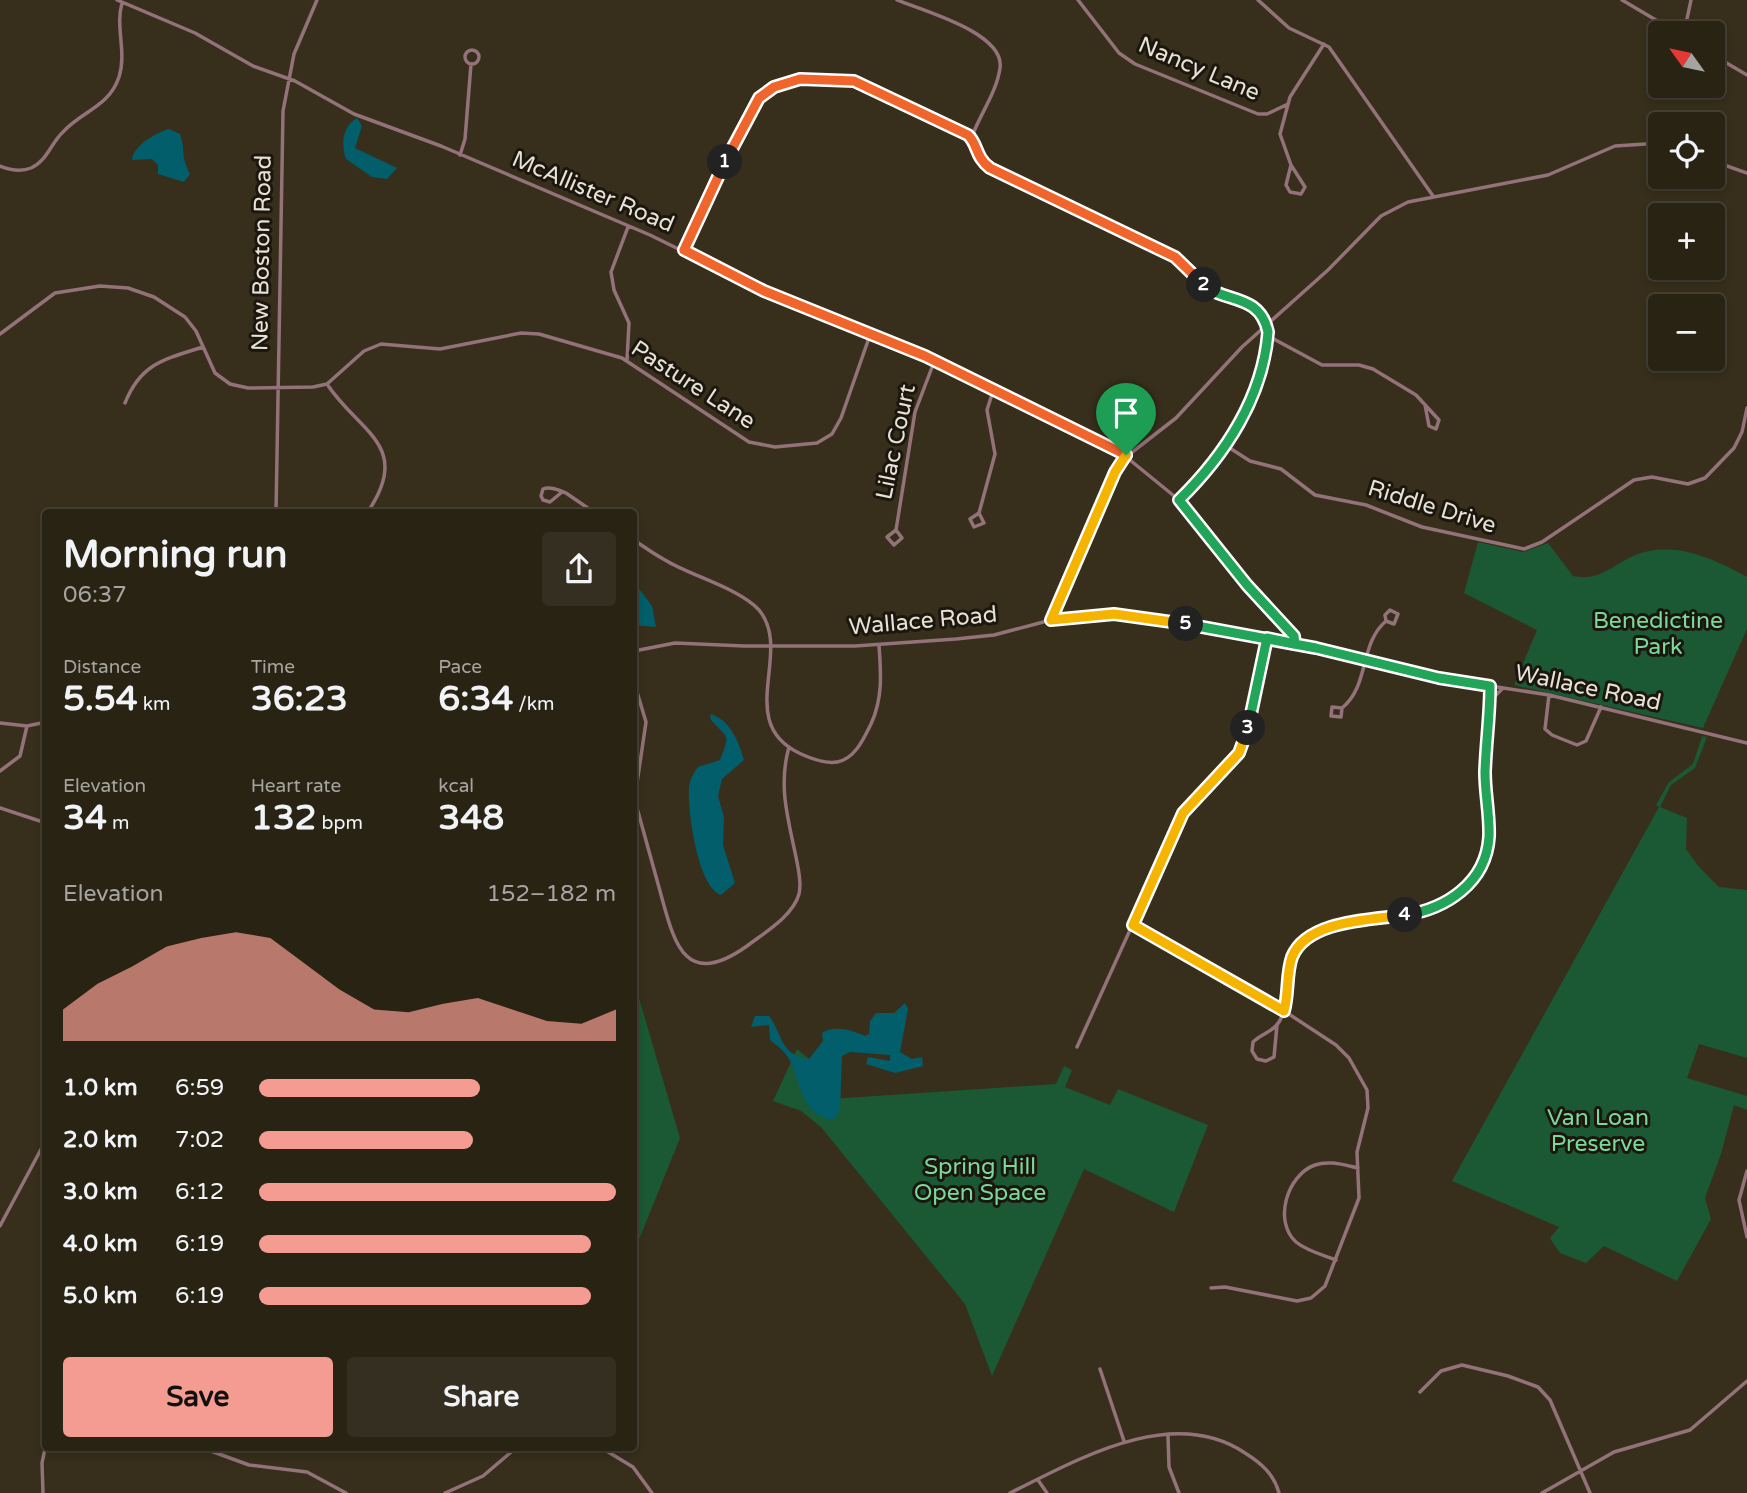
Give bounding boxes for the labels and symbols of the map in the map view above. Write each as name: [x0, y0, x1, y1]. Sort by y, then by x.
north arrow: [1648, 21, 1726, 98]
street label: Nancy Lane: [1134, 31, 1264, 107]
pin: 1: [708, 144, 742, 180]
street label: McAllister Road: [508, 145, 678, 239]
street label: New Boston Road: [246, 155, 278, 351]
pin: 2: [1186, 268, 1222, 302]
street label: Pasture Lane: [626, 335, 760, 435]
street label: Lilac Court: [870, 382, 922, 502]
pin: [1096, 383, 1156, 455]
street label: Riddle Drive: [1365, 474, 1499, 540]
street label: Wallace Road: [848, 601, 998, 641]
pin: 5: [1168, 606, 1204, 642]
park label: Benedictine Park: [1593, 607, 1723, 661]
street label: Wallace Road: [1512, 659, 1664, 717]
pin: 3: [1230, 710, 1266, 746]
pin: 4: [1388, 898, 1422, 932]
park label: Van Loan Preserve: [1547, 1104, 1649, 1158]
park label: Spring Hill Open Space: [914, 1153, 1046, 1207]

